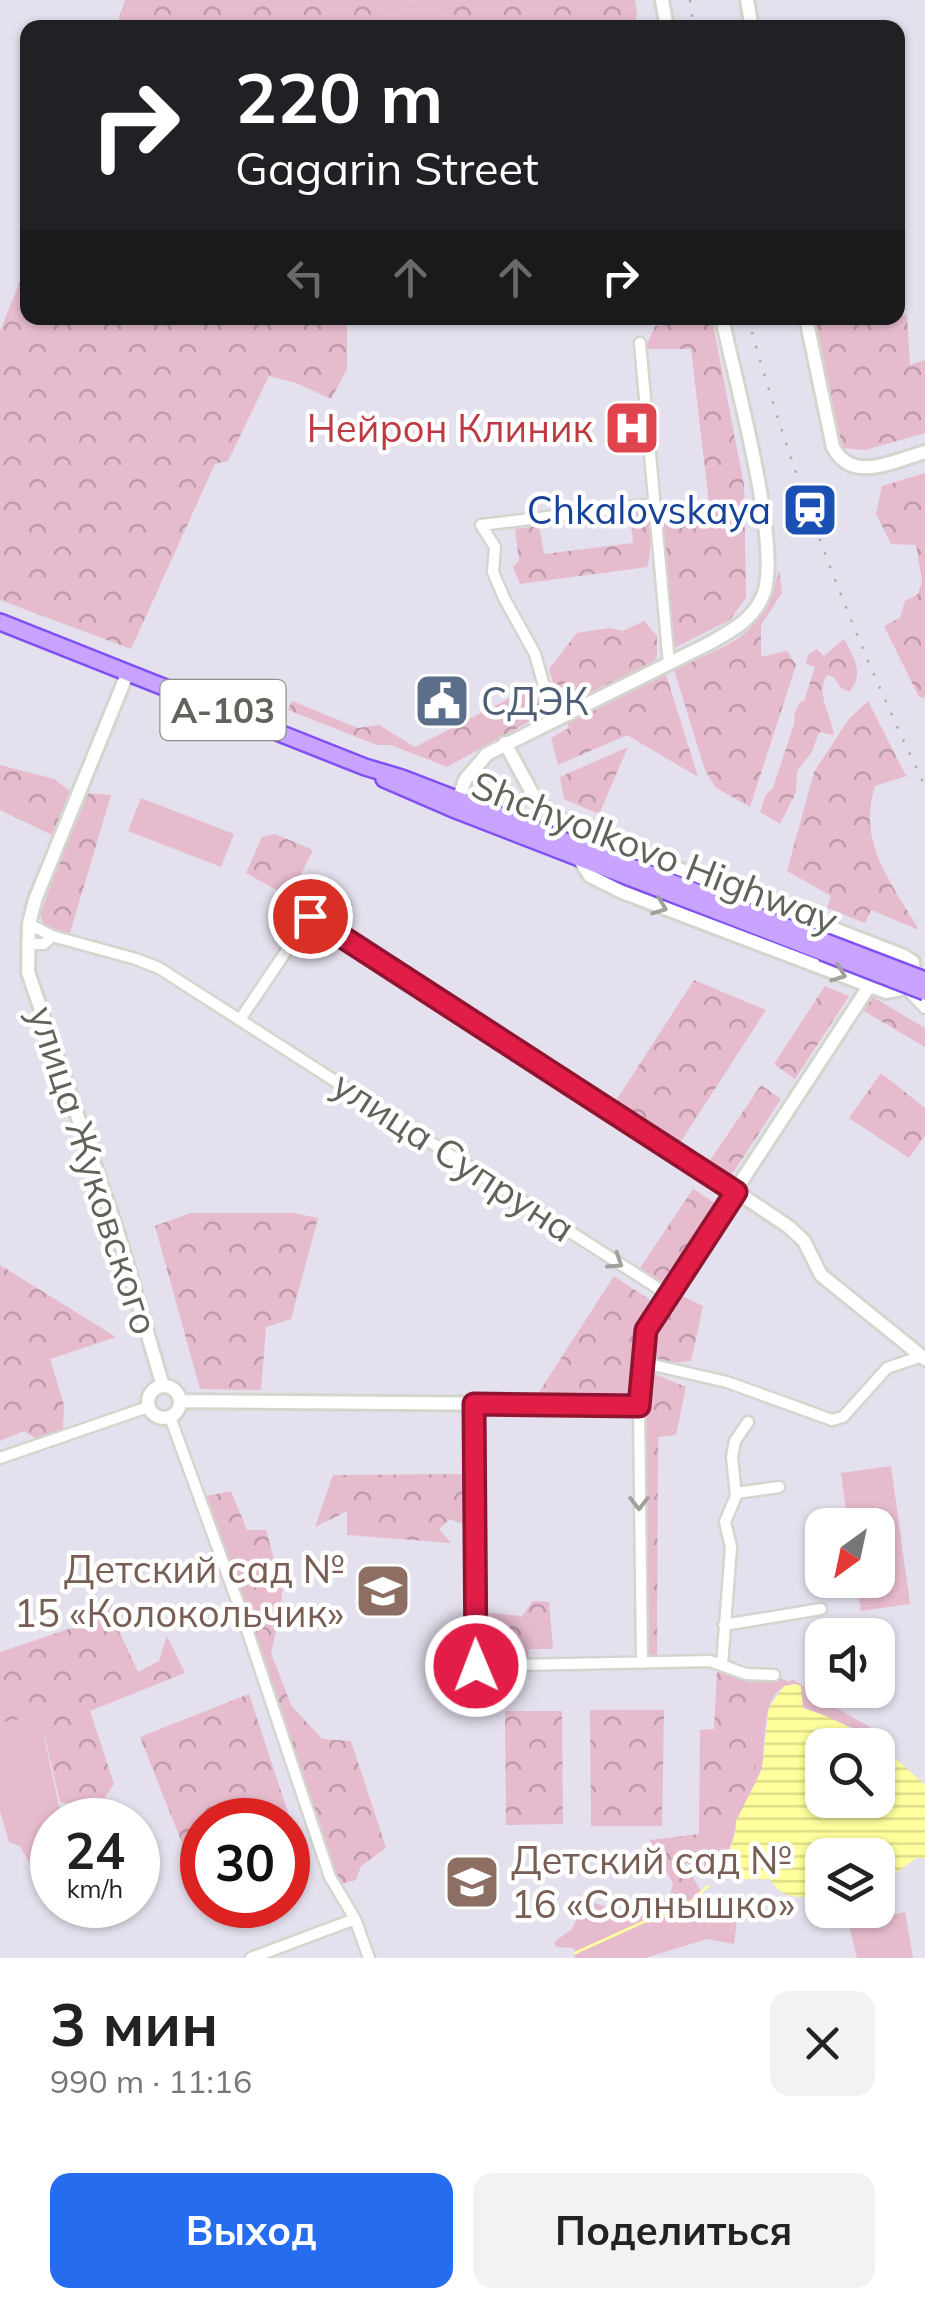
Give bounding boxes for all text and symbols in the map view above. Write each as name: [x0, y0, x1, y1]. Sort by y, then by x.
text: 220 m: [235, 53, 443, 141]
icon: right: [70, 60, 200, 190]
text: Gagarin Street: [235, 140, 539, 196]
icon: left: [278, 250, 333, 305]
icon: ahead: [383, 250, 438, 305]
icon: ahead: [488, 250, 543, 305]
icon: right: [593, 250, 648, 305]
hospital icon: Нейрон Клиник: [602, 398, 662, 458]
place label: Нейрон Клиник: [307, 404, 594, 452]
station icon: Chkalovskaya: [780, 480, 840, 540]
place label: Chkalovskaya: [527, 486, 771, 534]
public building icon: СДЭК: [412, 671, 472, 731]
place label: СДЭК: [481, 677, 589, 725]
road number: А-103: [160, 680, 286, 740]
street label: Shchyolkovo Highway: [465, 760, 845, 944]
pin: [268, 874, 353, 959]
icon: arrive: [283, 889, 338, 944]
one-way arrow: [650, 895, 668, 915]
one-way arrow: [829, 962, 847, 982]
street label: улица Жуковского: [18, 1000, 170, 1340]
street label: улица Супруна: [324, 1060, 584, 1252]
one-way arrow: [606, 1249, 624, 1268]
one-way arrow: [628, 1496, 650, 1511]
north arrow: [805, 1508, 895, 1598]
map controls: [805, 1508, 895, 1928]
place label: Детский сад № 15 «Колокольчик»: [14, 1545, 344, 1637]
school or university icon: Детский сад № 15 «Колокольчик»: [353, 1561, 413, 1621]
position arrow: [424, 1614, 528, 1718]
button: sound: [805, 1618, 895, 1708]
button: search: [805, 1728, 895, 1818]
speed limit sign: 30: [180, 1798, 310, 1928]
text: 24: [65, 1819, 125, 1882]
place label: Детский сад № 16 «Солнышко»: [511, 1836, 795, 1928]
button: layers: [805, 1838, 895, 1928]
school or university icon: Детский сад № 16 «Солнышко»: [442, 1852, 502, 1912]
text: km/h: [67, 1873, 123, 1904]
text: 3 мин: [50, 1986, 218, 2061]
button: close: [770, 1991, 875, 2096]
text: 990 m · 11:16: [50, 2061, 252, 2101]
button: Выход: [50, 2173, 453, 2288]
button: Поделиться: [473, 2173, 875, 2288]

